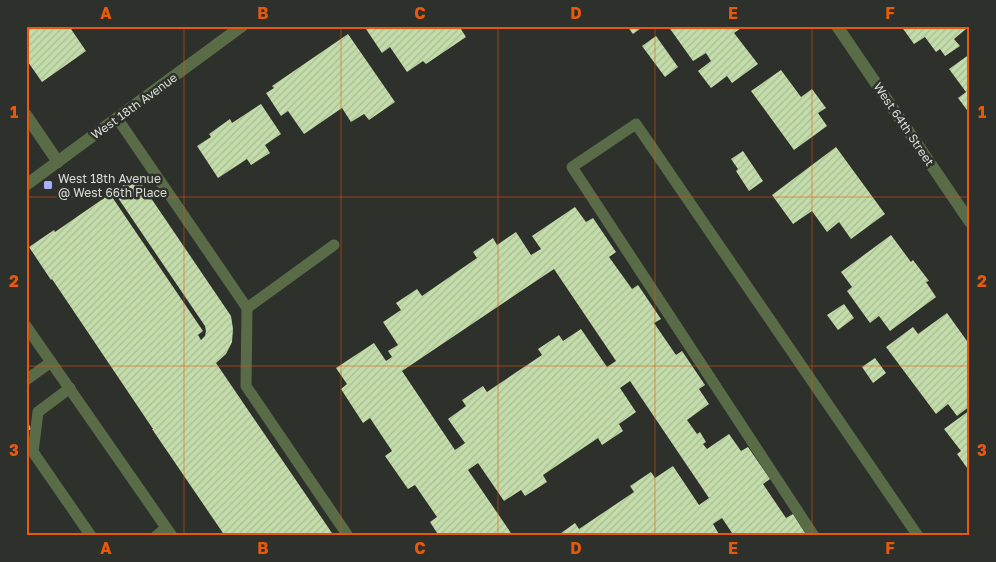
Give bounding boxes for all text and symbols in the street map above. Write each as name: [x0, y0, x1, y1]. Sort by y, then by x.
text: A: [100, 3, 112, 23]
text: B: [257, 3, 269, 23]
text: C: [414, 3, 426, 23]
text: D: [570, 3, 582, 23]
text: E: [728, 3, 738, 23]
text: F: [885, 3, 895, 23]
street label: West 18th Avenue: [88, 70, 180, 142]
street label: West 64th Street: [871, 79, 938, 169]
text: 1: [10, 102, 18, 122]
text: 1: [978, 102, 986, 122]
place label: West 18th Avenue @ West 66th Place: [58, 171, 167, 200]
marker: West 18th Avenue @ West 66th Place: [42, 179, 54, 191]
text: 2: [9, 271, 19, 291]
text: 2: [977, 271, 987, 291]
text: 3: [9, 440, 19, 460]
text: 3: [977, 440, 987, 460]
text: A: [100, 538, 112, 558]
text: B: [257, 538, 269, 558]
text: C: [414, 538, 426, 558]
text: D: [570, 538, 582, 558]
text: E: [728, 538, 738, 558]
text: F: [885, 538, 895, 558]

